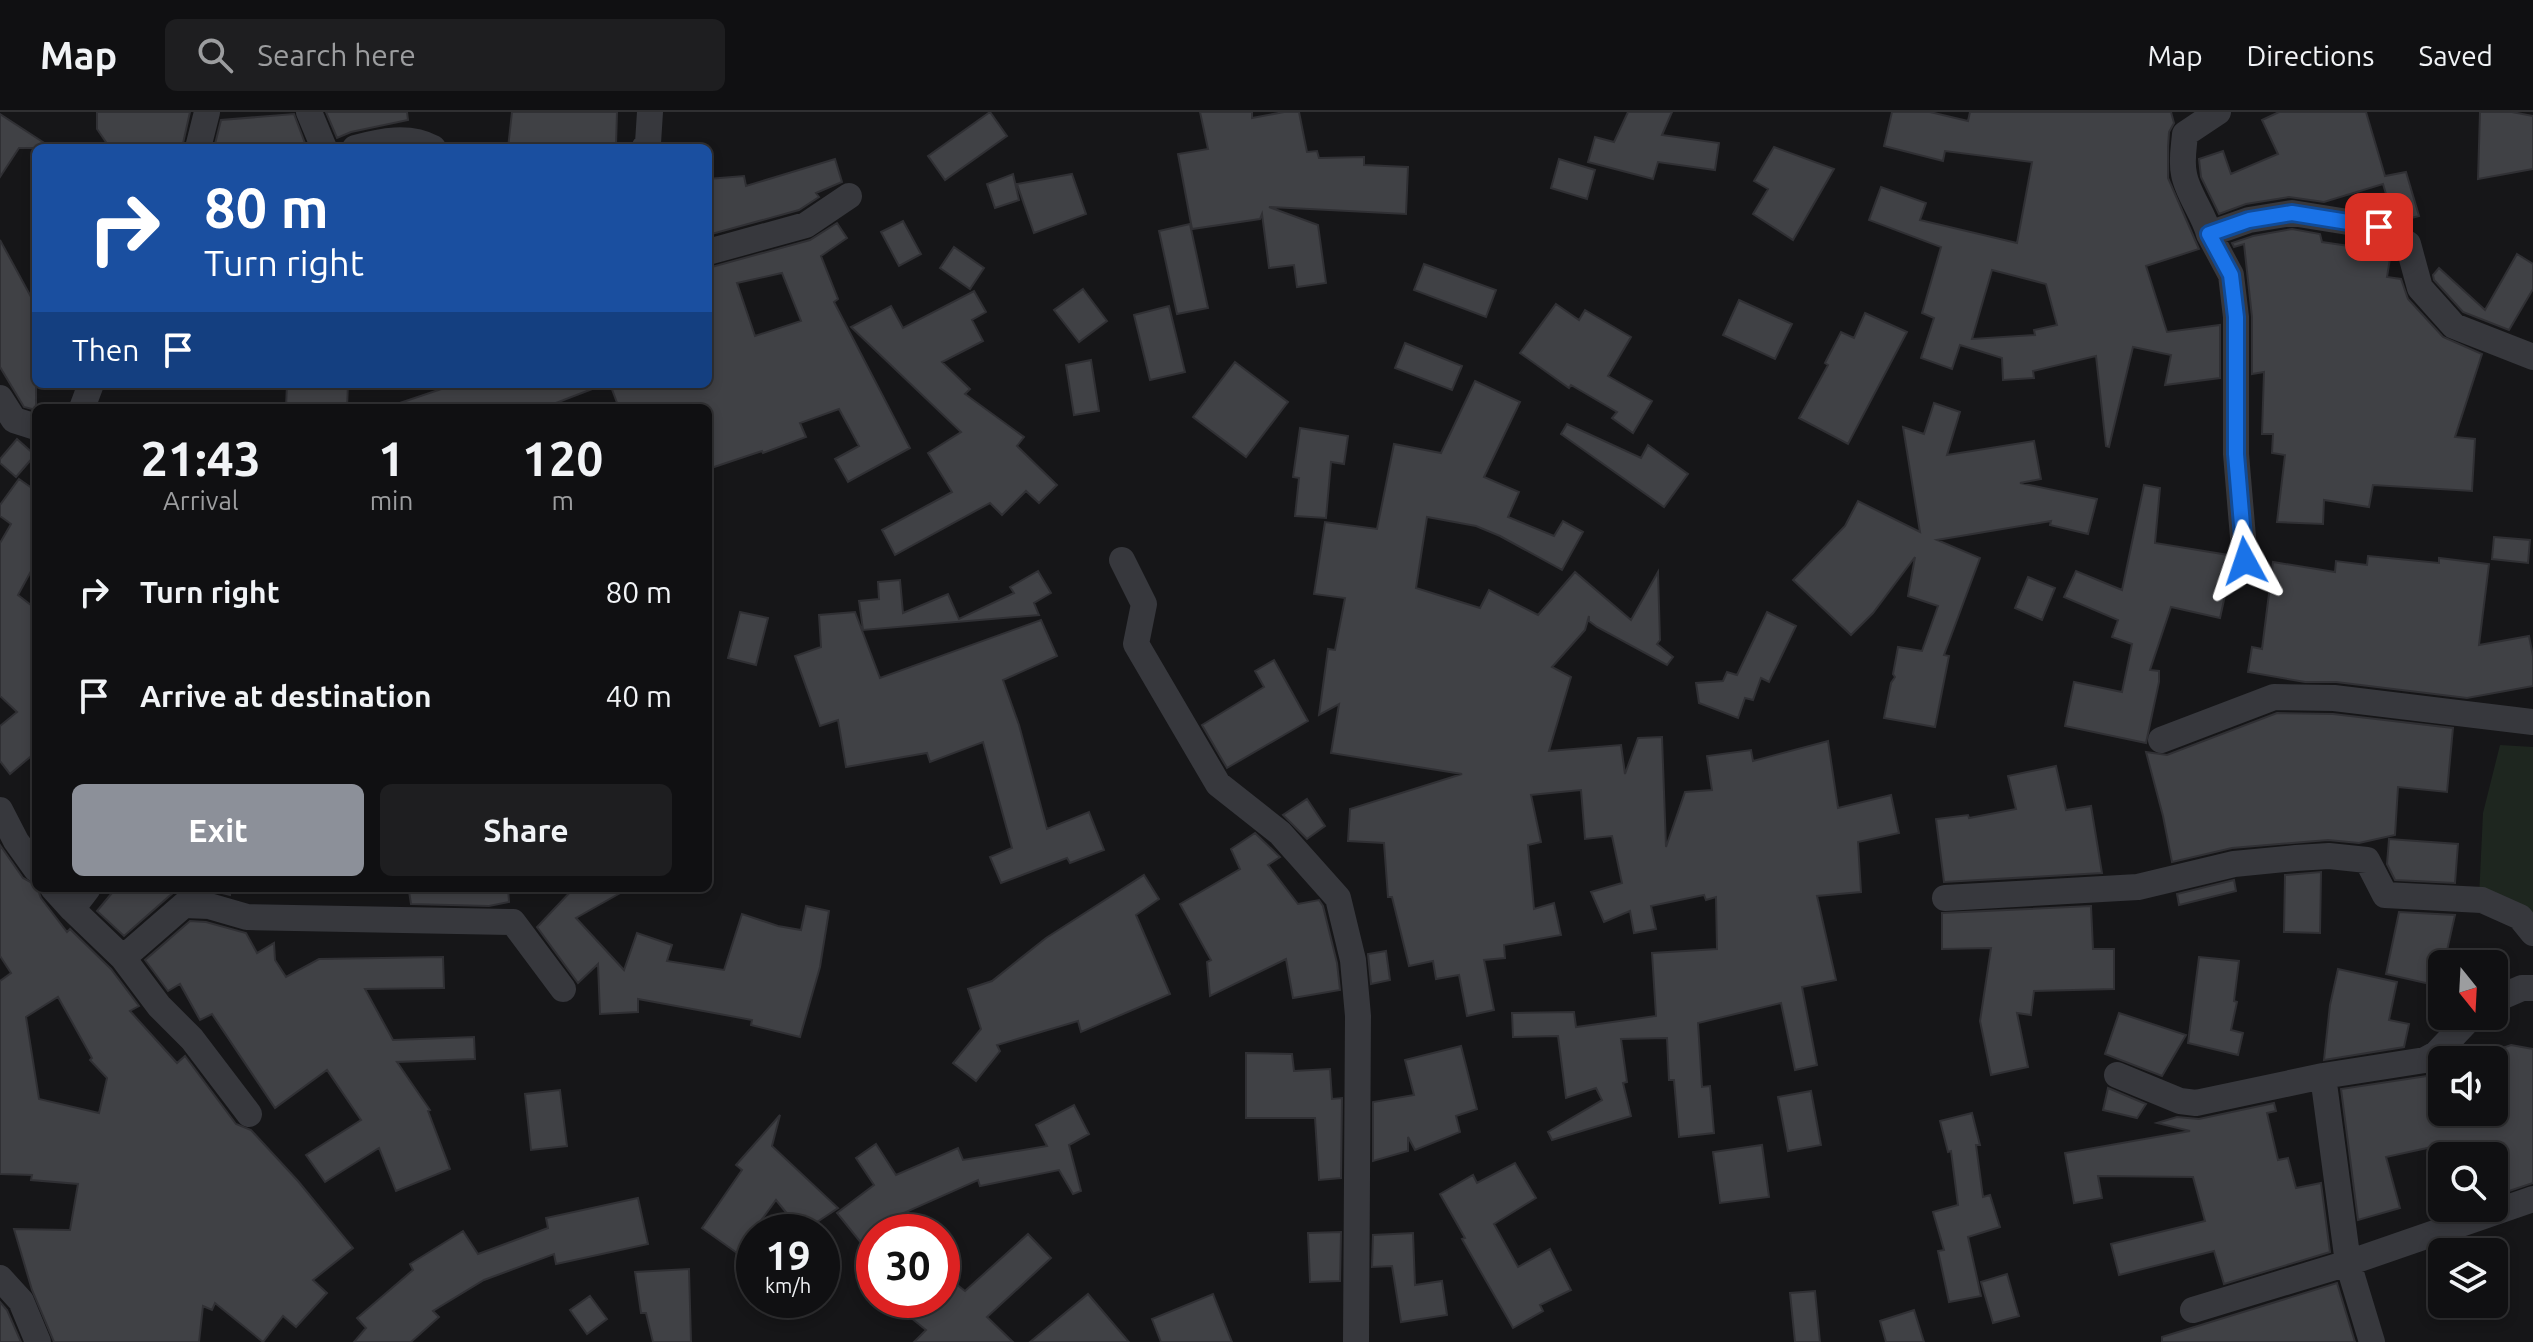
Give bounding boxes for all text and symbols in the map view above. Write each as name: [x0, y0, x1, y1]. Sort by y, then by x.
search box: [165, 19, 725, 91]
icon: search: [193, 33, 237, 77]
text: Map: [40, 34, 117, 76]
text: Search here: [257, 38, 416, 72]
text: Map: [2147, 40, 2203, 71]
text: Directions: [2247, 40, 2374, 71]
text: Saved: [2418, 40, 2493, 71]
icon: right: [72, 176, 176, 280]
text: 80 m: [204, 176, 329, 239]
pin: [2345, 193, 2413, 261]
icon: arrive: [2357, 205, 2401, 249]
text: Turn right: [204, 242, 364, 283]
icon: arrive: [156, 328, 200, 372]
text: Then: [72, 333, 140, 367]
text: 21:43: [141, 431, 261, 485]
text: 1: [378, 431, 405, 485]
text: 120: [522, 431, 603, 485]
text: Arrival: [163, 486, 239, 515]
text: min: [370, 486, 413, 515]
text: m: [551, 486, 574, 515]
position arrow: [2203, 519, 2287, 603]
icon: right: [72, 570, 116, 614]
text: Turn right: [140, 575, 280, 609]
text: 80 m: [605, 575, 672, 609]
icon: arrive: [72, 674, 116, 718]
text: Arrive at destination: [140, 679, 432, 713]
text: 40 m: [605, 679, 672, 713]
button: Exit: [72, 784, 364, 876]
button: Share: [380, 784, 672, 876]
north arrow: [2428, 950, 2508, 1030]
map controls: [2428, 950, 2508, 1318]
button: sound: [2428, 1046, 2508, 1126]
button: search: [2428, 1142, 2508, 1222]
speed limit sign: 30: [856, 1214, 960, 1318]
text: 19: [765, 1233, 811, 1278]
button: layers: [2428, 1238, 2508, 1318]
text: km/h: [765, 1274, 811, 1297]

